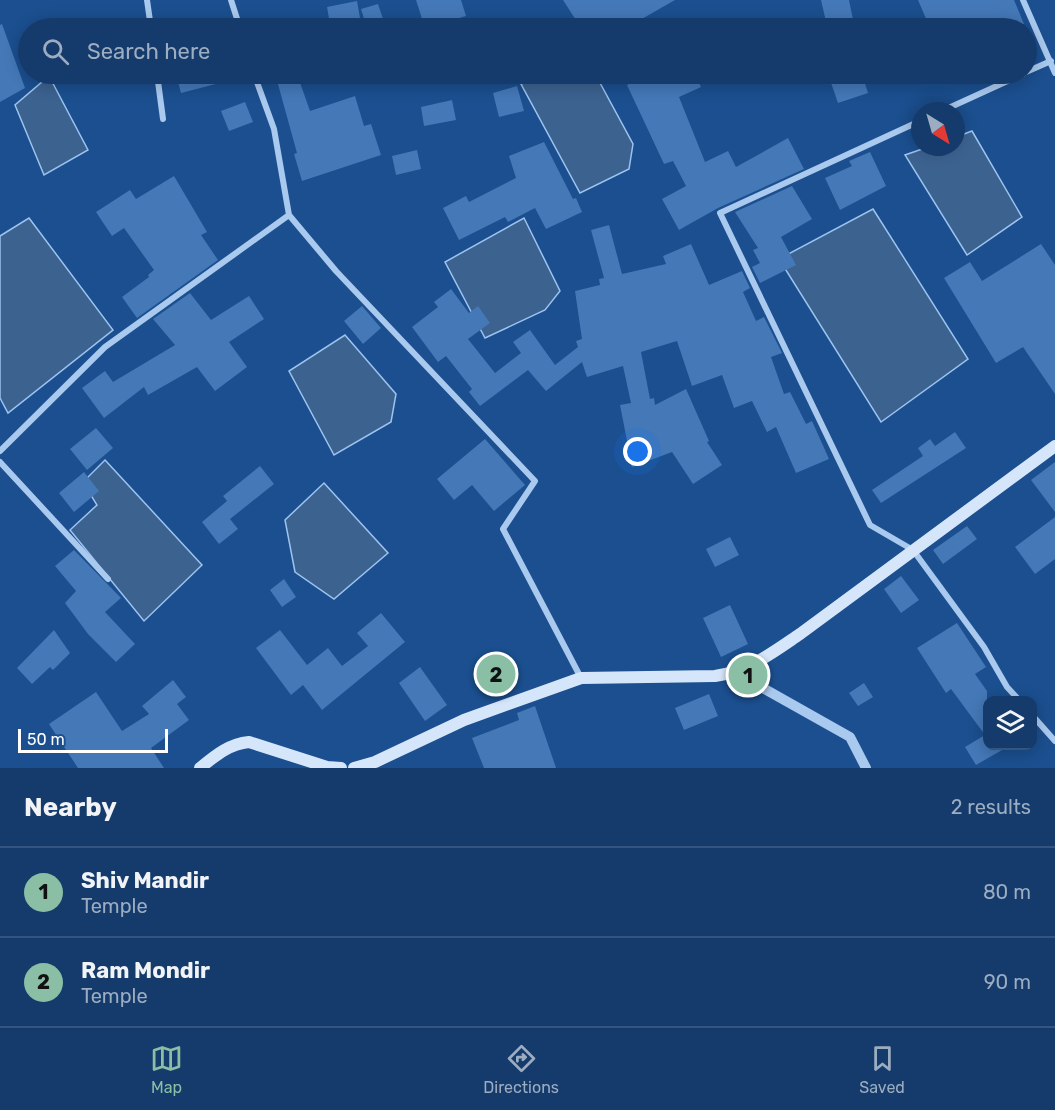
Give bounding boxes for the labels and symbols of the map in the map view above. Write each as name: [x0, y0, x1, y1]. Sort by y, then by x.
north arrow: [911, 102, 965, 156]
your location: [623, 437, 652, 466]
pin: 2: [476, 652, 516, 696]
pin: 1: [728, 652, 768, 698]
scale bar: [18, 726, 168, 754]

